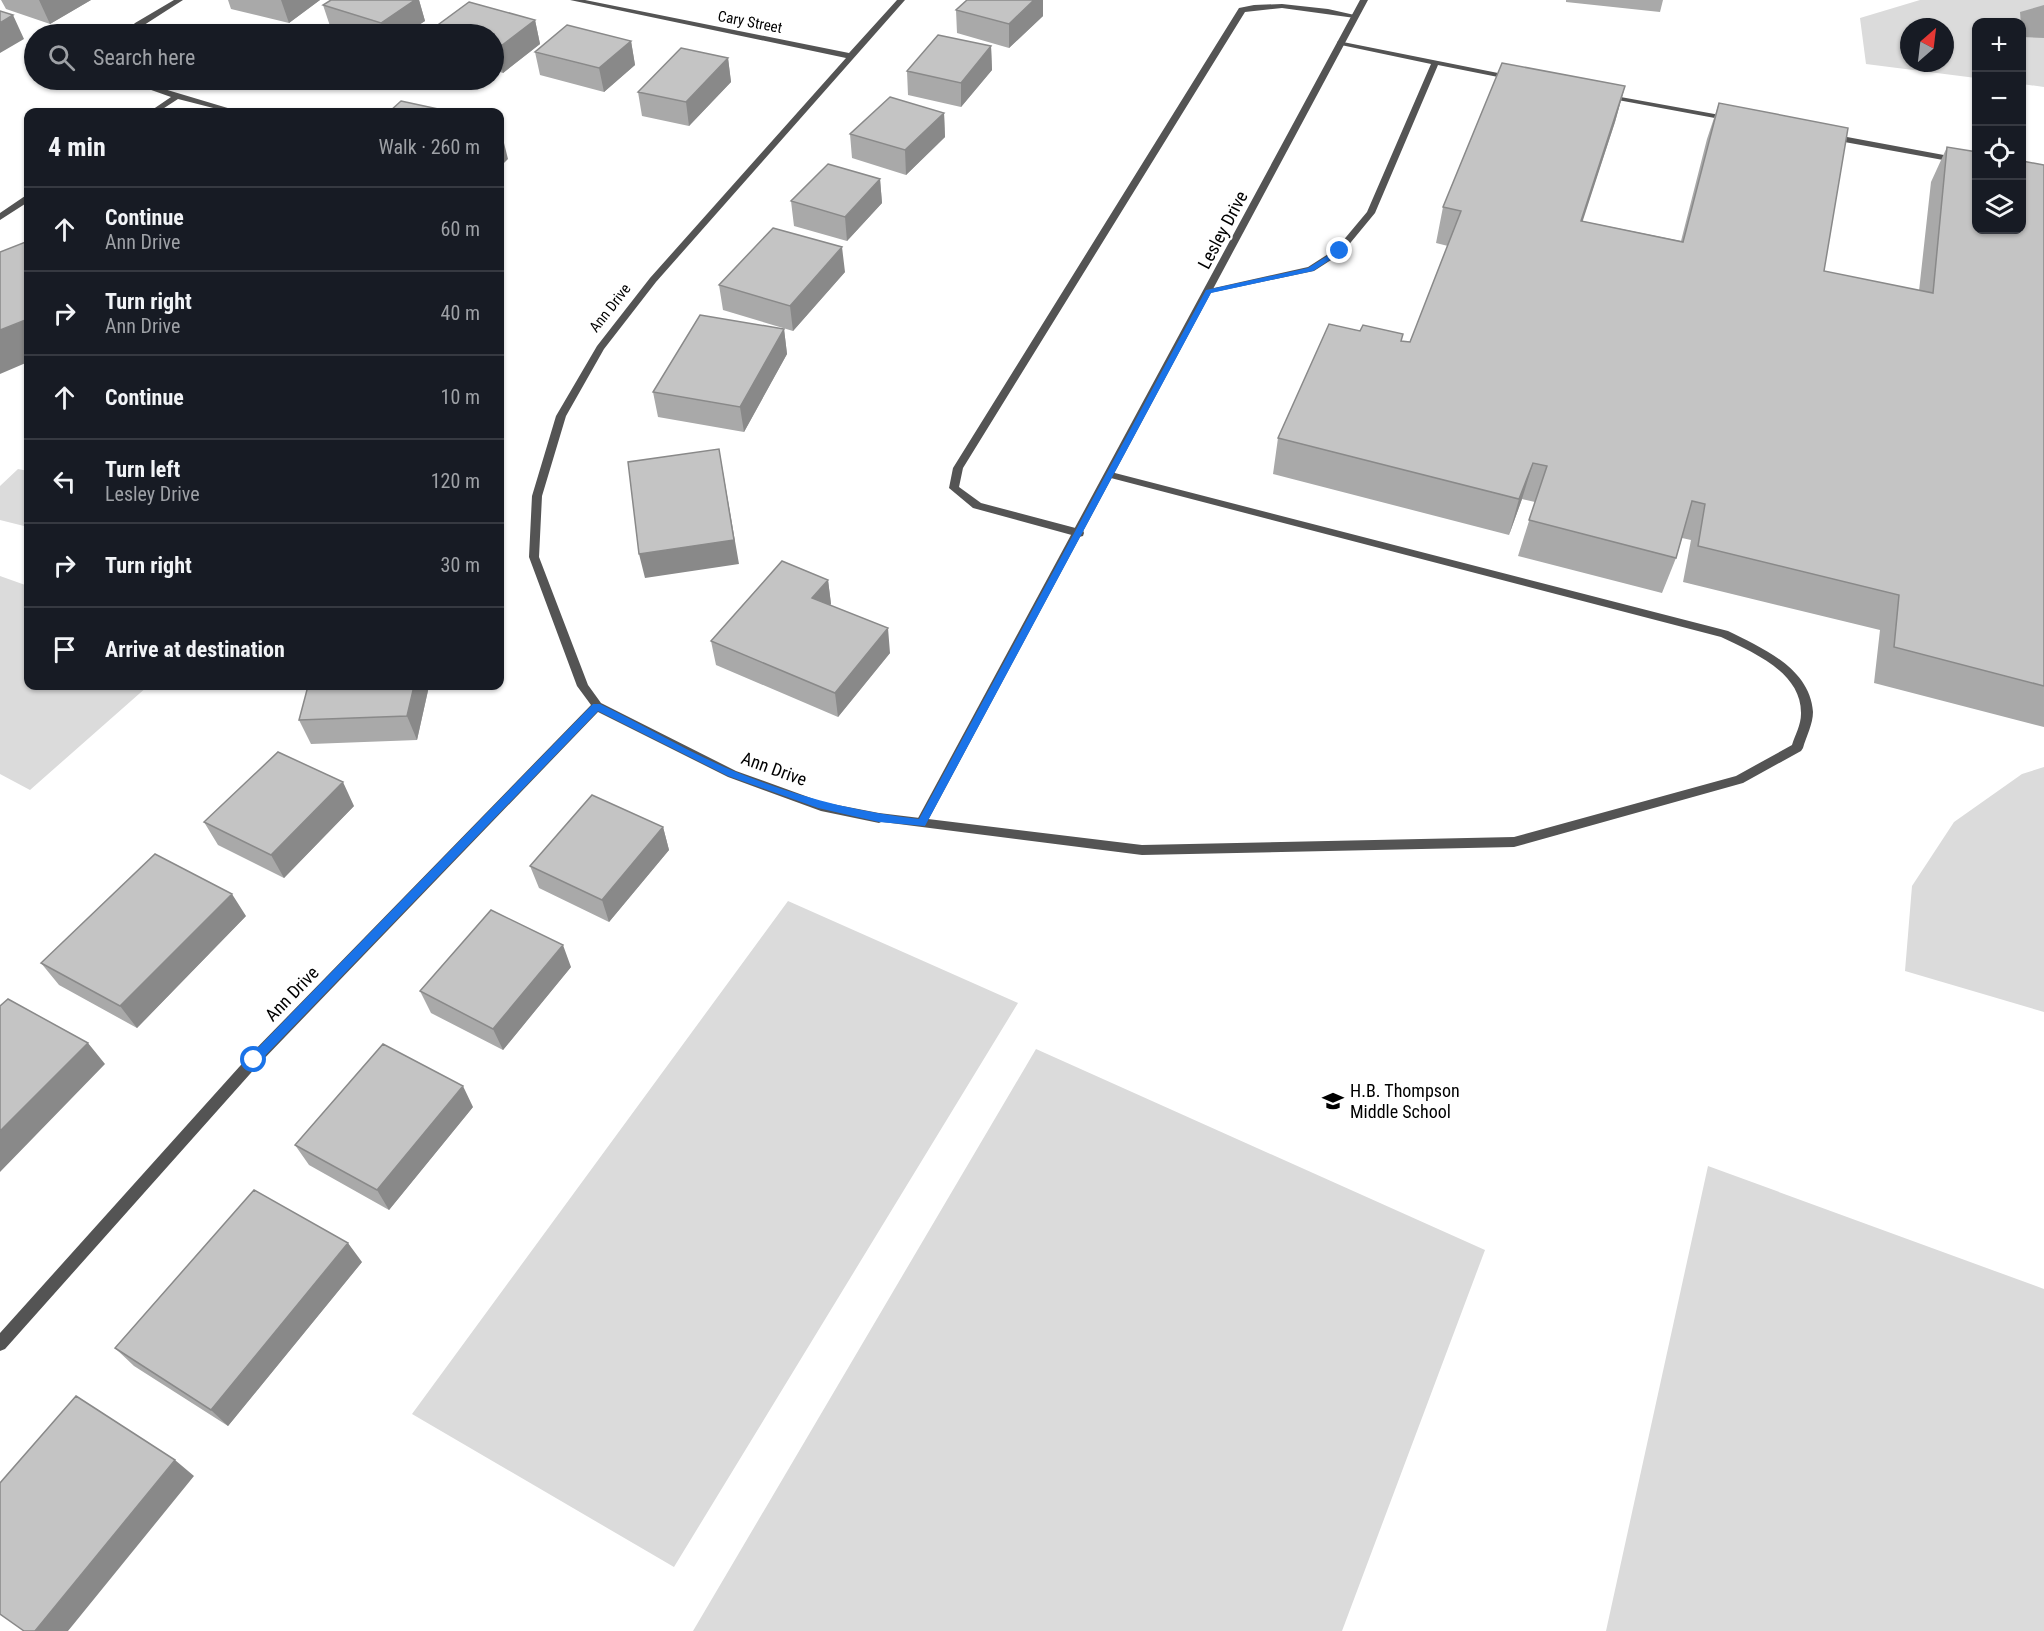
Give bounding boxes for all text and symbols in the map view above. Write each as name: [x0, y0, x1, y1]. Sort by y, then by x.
street label: Cary Street: [716, 7, 784, 37]
north arrow: [1900, 18, 1954, 72]
map controls: [1972, 18, 2026, 234]
button: +: [1972, 18, 2026, 72]
search box: [24, 24, 504, 90]
icon: search: [45, 41, 78, 74]
text: Search here: [93, 45, 195, 70]
button: −: [1972, 72, 2026, 126]
button: locate: [1972, 126, 2026, 180]
text: 4 min: [48, 132, 106, 162]
text: Walk · 260 m: [379, 135, 480, 159]
button: layers: [1972, 180, 2026, 234]
street label: Lesley Drive: [1193, 187, 1252, 272]
text: Continue: [105, 205, 184, 230]
icon: ahead: [48, 213, 81, 246]
text: 60 m: [441, 217, 480, 241]
text: Ann Drive: [105, 230, 180, 254]
route end: [1326, 237, 1352, 263]
street label: Ann Drive: [585, 280, 635, 336]
text: Turn right: [105, 289, 192, 314]
icon: right: [48, 297, 81, 330]
text: 40 m: [441, 301, 480, 325]
text: Ann Drive: [105, 314, 180, 338]
icon: ahead: [48, 381, 81, 414]
text: Continue: [105, 385, 184, 410]
text: 10 m: [441, 385, 480, 409]
text: Turn left: [105, 457, 180, 482]
icon: left: [48, 465, 81, 498]
text: 120 m: [431, 469, 480, 493]
text: Lesley Drive: [105, 482, 200, 506]
icon: right: [48, 549, 81, 582]
text: Turn right: [105, 553, 192, 578]
text: 30 m: [441, 553, 480, 577]
icon: arrive: [48, 633, 81, 666]
text: Arrive at destination: [105, 637, 285, 662]
street label: Ann Drive: [739, 747, 810, 790]
street label: Ann Drive: [261, 962, 323, 1025]
route start: [240, 1046, 266, 1072]
place label: H.B. Thompson Middle School: [1350, 1080, 1460, 1122]
school or university icon: H.B. Thompson Middle School: [1321, 1089, 1345, 1113]

